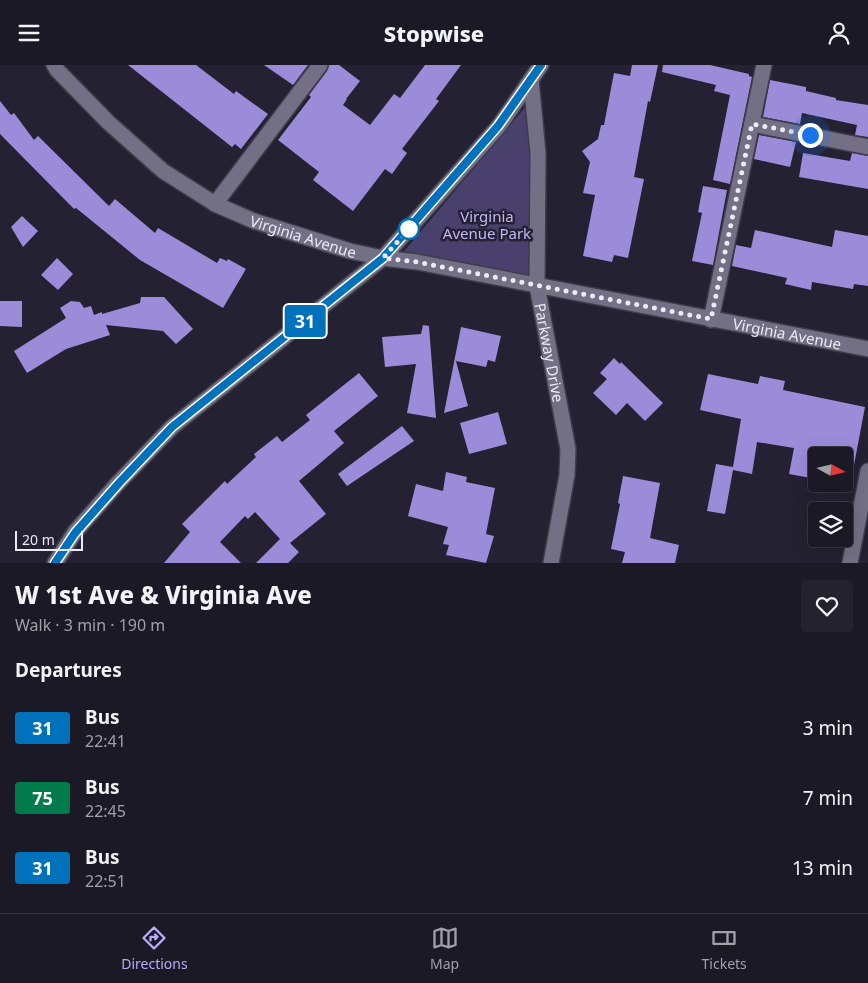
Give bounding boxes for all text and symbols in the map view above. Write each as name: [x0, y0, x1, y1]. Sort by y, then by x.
text: Stopwise: [384, 18, 484, 48]
icon: menu: [15, 19, 43, 47]
icon: person: [825, 19, 853, 47]
your location: [798, 123, 823, 148]
park label: Virginia Avenue Park: [443, 206, 531, 243]
street label: Virginia Avenue: [248, 210, 358, 262]
unlabelled marker: [398, 218, 420, 240]
street label: Parkway Drive: [530, 301, 569, 404]
line badge: 31: [282, 305, 328, 337]
text: 31: [295, 309, 315, 333]
street label: Virginia Avenue: [731, 313, 843, 354]
north arrow: [808, 447, 852, 493]
map controls: [808, 447, 853, 547]
button: layers: [808, 502, 853, 547]
scale bar: [15, 528, 82, 551]
text: 20 m: [22, 530, 55, 549]
text: W 1st Ave & Virginia Ave: [15, 578, 312, 611]
button: heart: [801, 580, 853, 632]
text: Walk · 3 min · 190 m: [15, 614, 165, 636]
text: Departures: [15, 657, 122, 683]
text: Bus: [85, 704, 120, 730]
text: 3 min: [803, 715, 853, 741]
text: 31: [32, 716, 53, 740]
text: 22:41: [85, 730, 126, 752]
text: Bus: [85, 774, 120, 800]
text: 7 min: [803, 785, 853, 811]
text: 75: [32, 786, 53, 810]
text: 22:45: [85, 800, 126, 822]
text: Bus: [85, 844, 120, 870]
text: 13 min: [792, 855, 853, 881]
text: 31: [32, 856, 53, 880]
text: 22:51: [85, 870, 126, 892]
tab: Directions: [121, 924, 188, 973]
tab: Map: [430, 924, 459, 973]
tab: Tickets: [702, 924, 747, 973]

